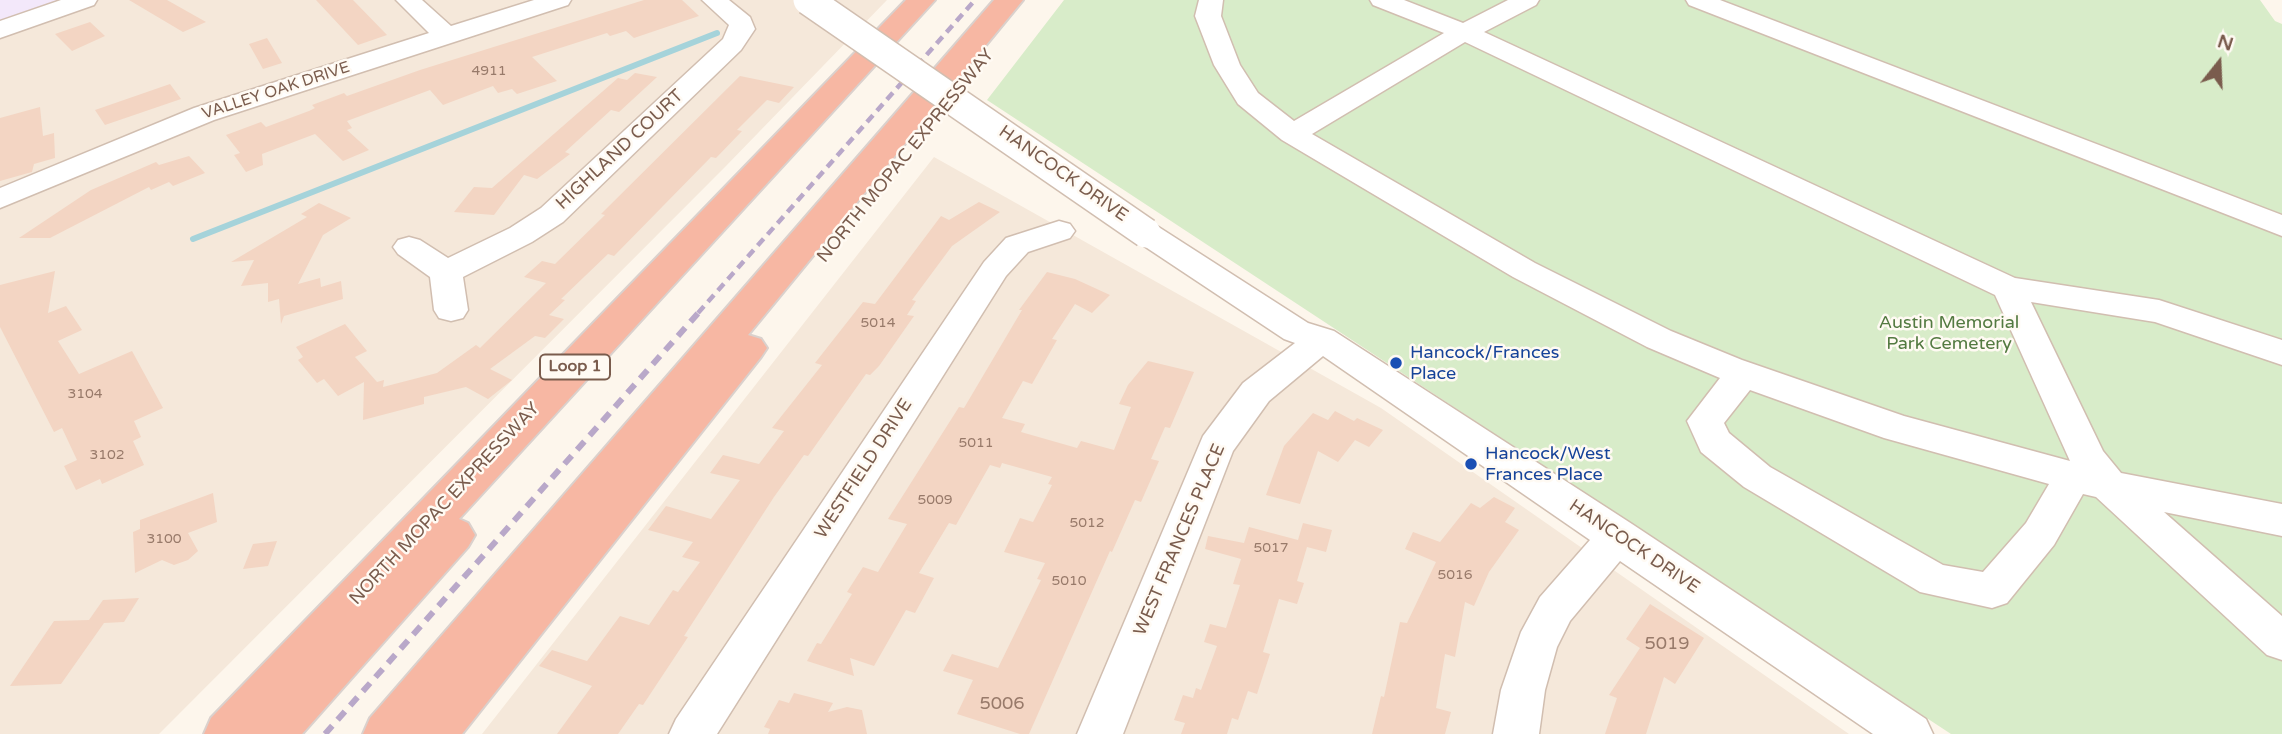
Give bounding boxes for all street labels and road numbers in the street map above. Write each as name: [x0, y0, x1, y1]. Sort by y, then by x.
street label: NORTH MOPAC EXPRESSWAY: [813, 45, 999, 267]
street label: VALLEY OAK DRIVE: [200, 58, 352, 124]
street label: HIGHLAND COURT: [552, 85, 688, 215]
street label: HANCOCK DRIVE: [994, 121, 1132, 227]
road number: Loop 1: [540, 354, 610, 380]
street label: WESTFIELD DRIVE: [811, 395, 917, 543]
street label: NORTH MOPAC EXPRESSWAY: [345, 398, 545, 610]
street label: WEST FRANCES PLACE: [1130, 441, 1230, 639]
street label: HANCOCK DRIVE: [1565, 495, 1703, 599]

